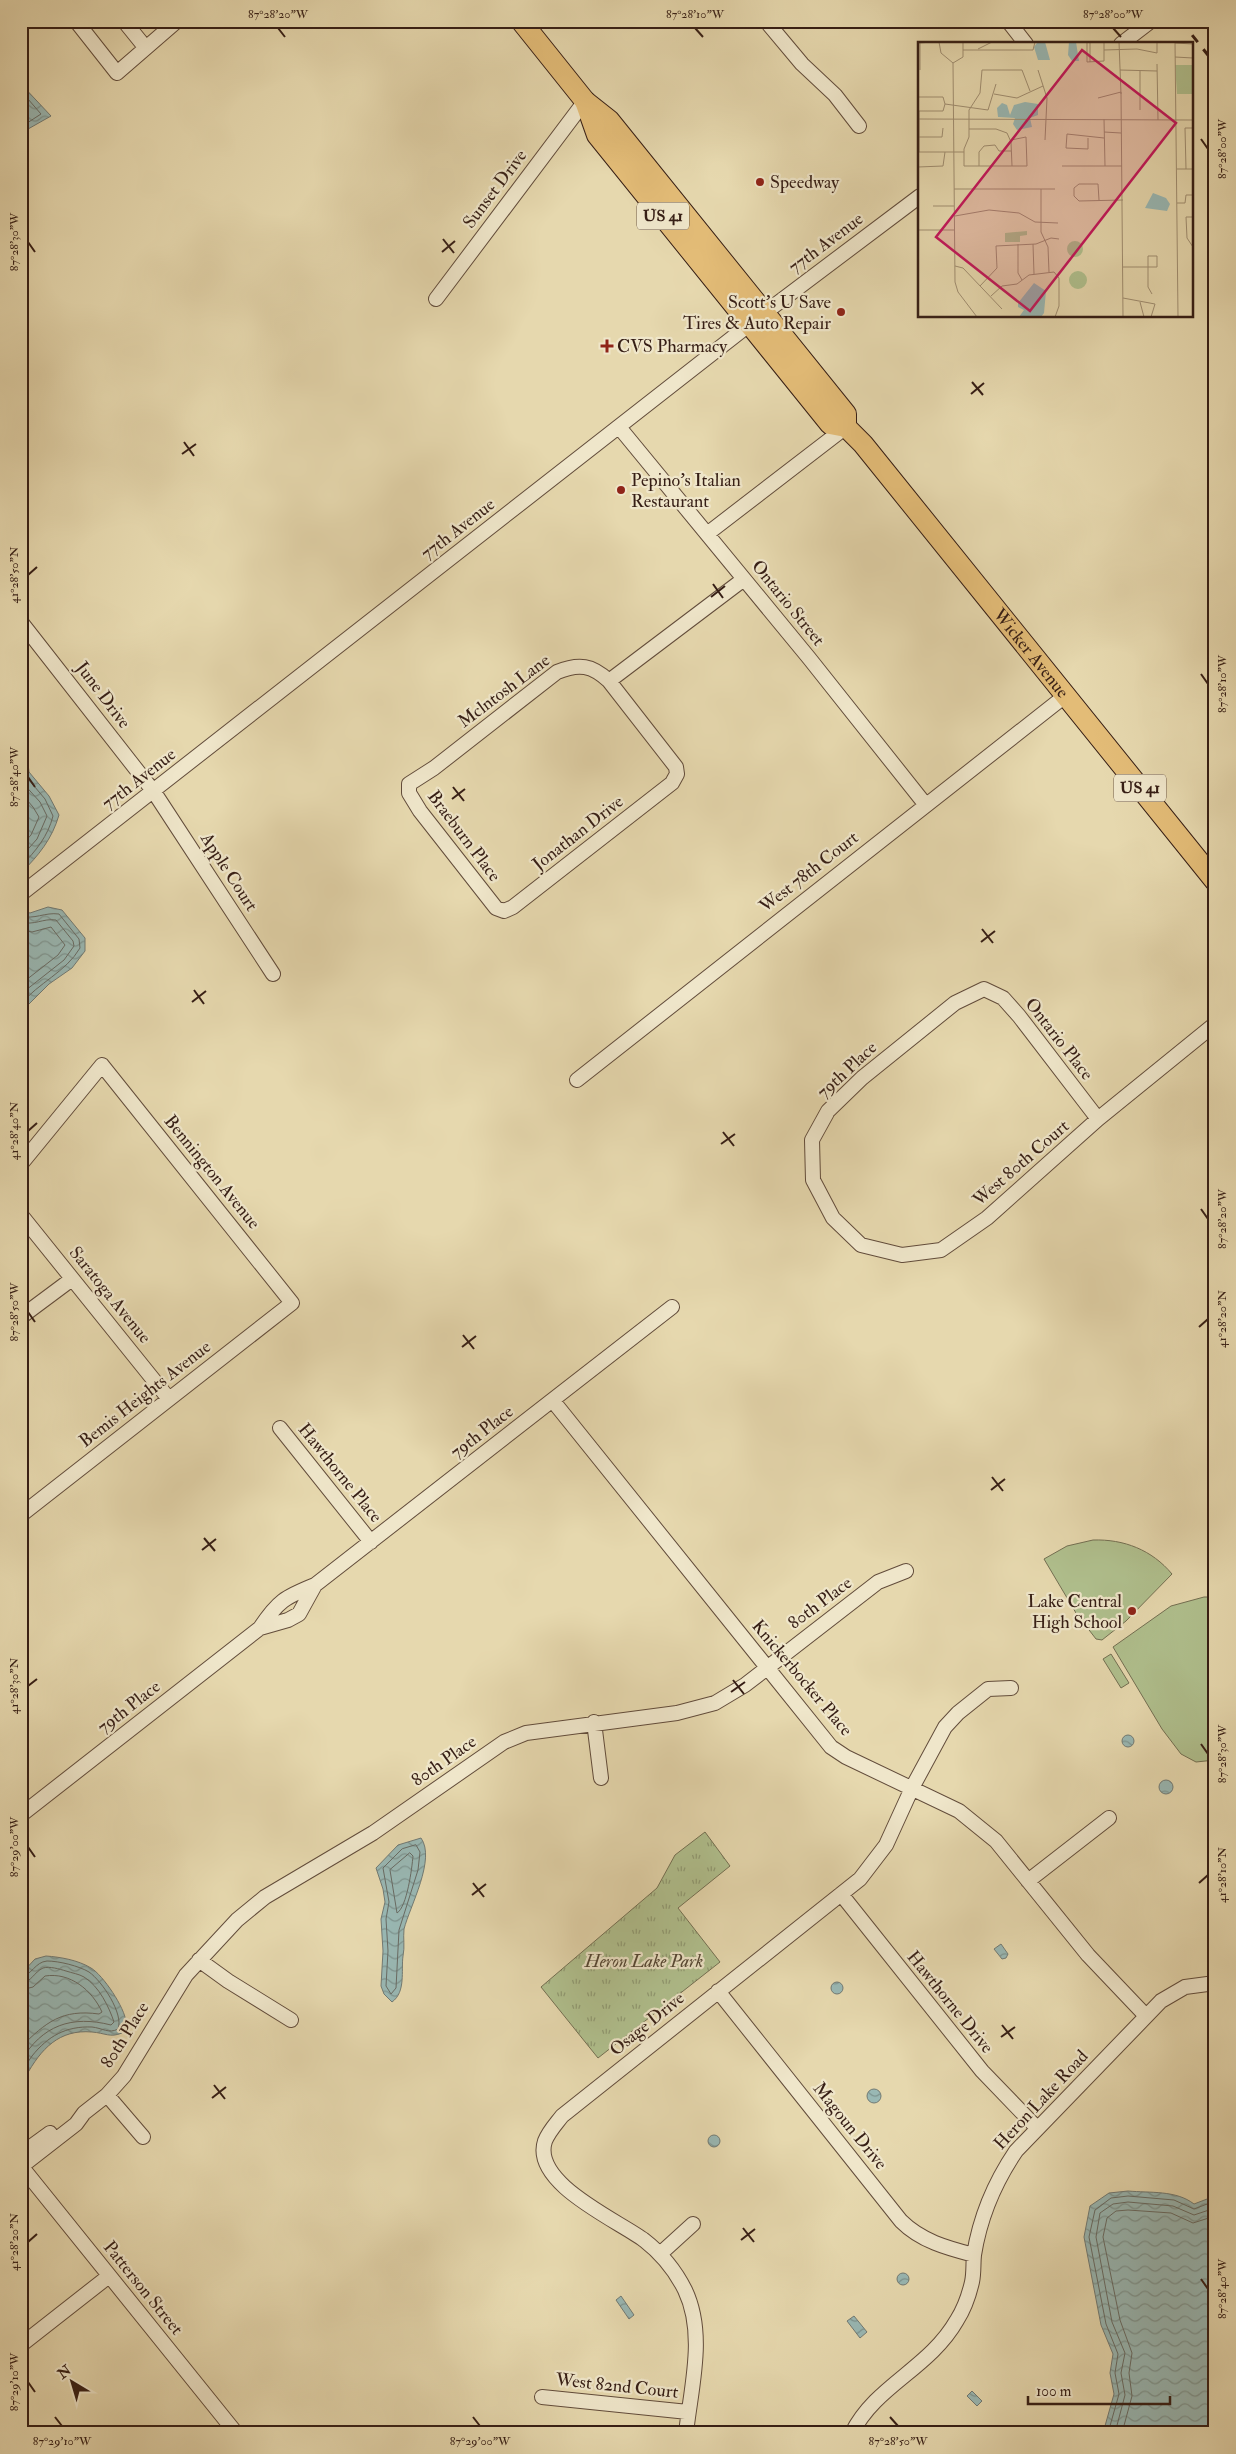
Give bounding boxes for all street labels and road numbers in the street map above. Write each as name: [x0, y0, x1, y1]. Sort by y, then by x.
street label: Sunset Drive: [458, 145, 532, 233]
road number: US 41: [637, 202, 689, 230]
street label: 77th Avenue: [784, 207, 868, 279]
street label: 77th Avenue: [416, 493, 500, 565]
street label: Ontario Street: [746, 555, 830, 651]
street label: Wicker Avenue: [988, 603, 1075, 703]
street label: Mclntosh Lane: [453, 649, 555, 733]
street label: June Drive: [70, 656, 136, 733]
street label: 77th Avenue: [97, 743, 181, 815]
road number: US 41: [1114, 774, 1166, 801]
street label: Braeburn Place: [422, 786, 506, 887]
street label: Jonathan Drive: [527, 790, 628, 876]
street label: West 78th Court: [754, 826, 863, 918]
street label: Apple Court: [195, 828, 263, 916]
street label: Ontario Place: [1020, 993, 1099, 1085]
street label: 79th Place: [812, 1036, 882, 1104]
street label: Bennington Avenue: [159, 1110, 265, 1234]
street label: West 80th Court: [967, 1115, 1074, 1212]
street label: Saratoga Avenue: [64, 1242, 156, 1349]
street label: Bemis Heights Avenue: [74, 1335, 216, 1453]
street label: 79th Place: [446, 1400, 519, 1464]
street label: Hawthorne Place: [293, 1419, 388, 1528]
street label: 80th Place: [783, 1571, 857, 1634]
street label: Knickerbocker Place: [747, 1615, 858, 1741]
street label: 79th Place: [93, 1675, 166, 1739]
street label: 80th Place: [407, 1730, 481, 1792]
street label: Hawthorne Drive: [902, 1946, 999, 2058]
street label: Osage Drive: [605, 1987, 689, 2061]
street label: 80th Place: [96, 1997, 155, 2073]
street label: Heron Lake Road: [989, 2045, 1093, 2155]
street label: Magoun Drive: [808, 2078, 893, 2175]
street label: Patterson Street: [98, 2236, 188, 2340]
street label: West 82nd Court: [554, 2368, 680, 2404]

